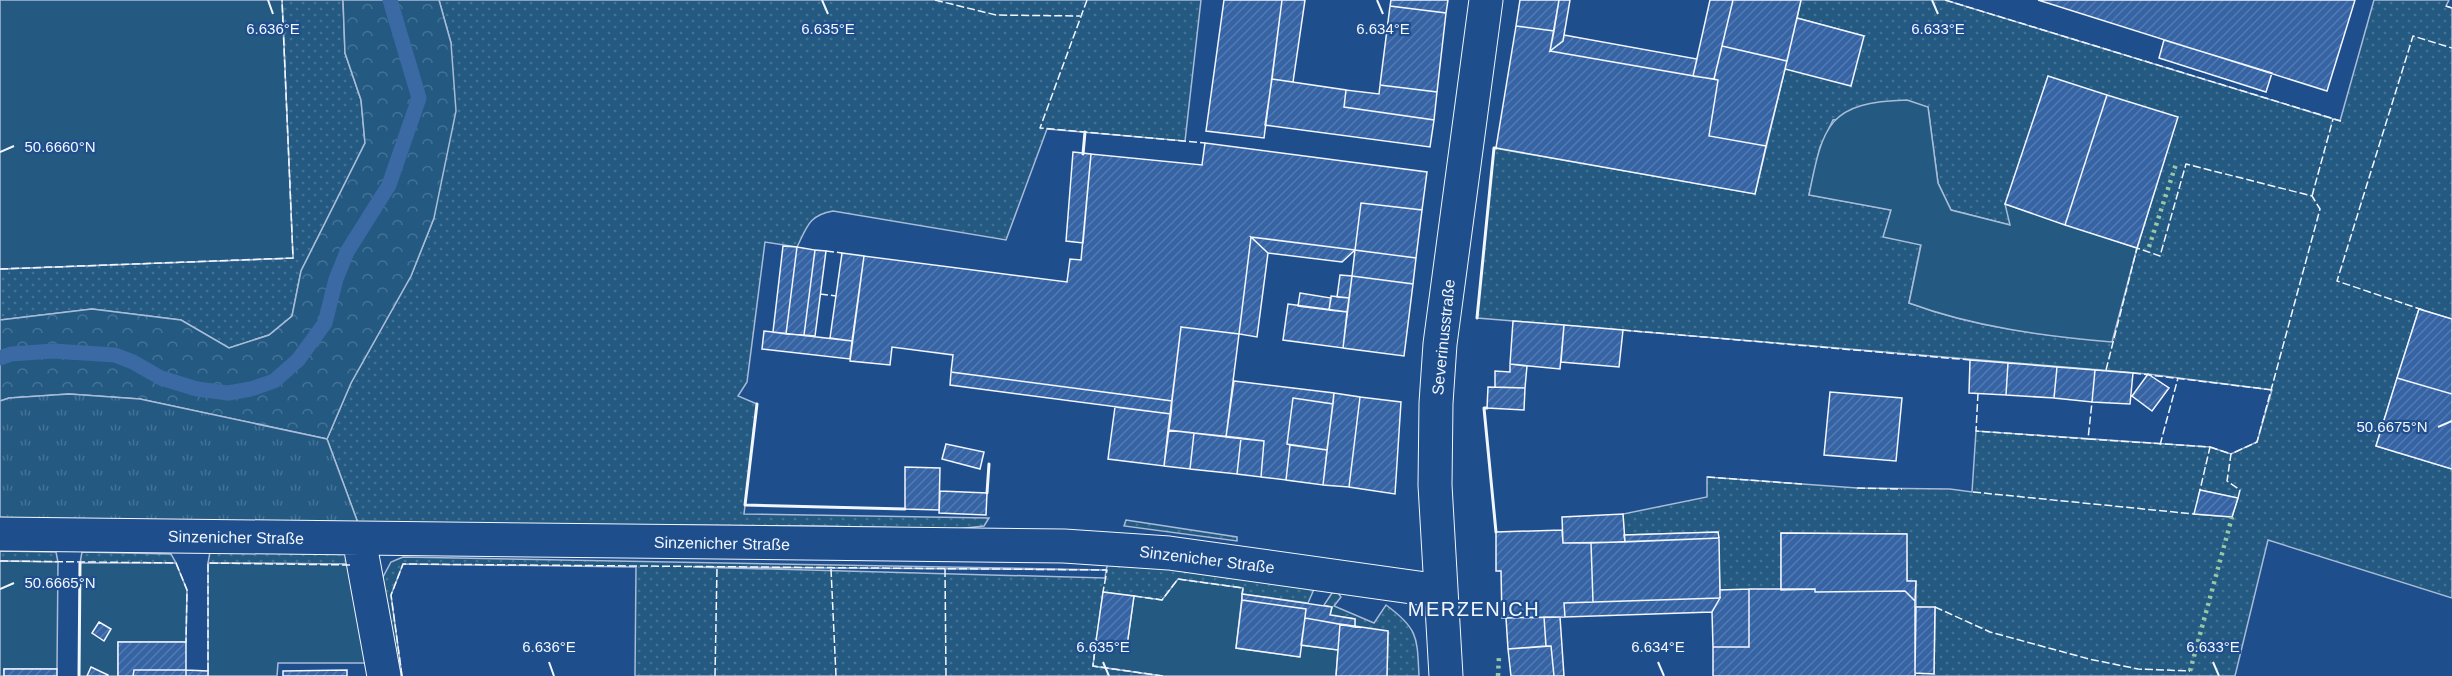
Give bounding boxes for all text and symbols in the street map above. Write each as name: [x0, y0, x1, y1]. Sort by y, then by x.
text: 6.636°E: [246, 20, 300, 37]
text: 6.635°E: [801, 20, 855, 37]
text: 6.634°E: [1356, 20, 1410, 37]
text: 6.633°E: [1911, 20, 1965, 37]
text: 50.6660°N: [24, 138, 96, 155]
street label: Severinusstraße: [1429, 278, 1458, 396]
text: 50.6675°N: [2356, 418, 2428, 435]
street label: Sinzenicher Straße: [168, 528, 304, 547]
street label: Sinzenicher Straße: [654, 534, 790, 553]
street label: Sinzenicher Straße: [1138, 543, 1276, 576]
text: 50.6665°N: [24, 574, 96, 591]
district label: MERZENICH: [1408, 598, 1540, 620]
text: 6.636°E: [522, 638, 576, 655]
text: 6.635°E: [1076, 638, 1130, 655]
text: 6.634°E: [1631, 638, 1685, 655]
text: 6.633°E: [2186, 638, 2240, 655]

